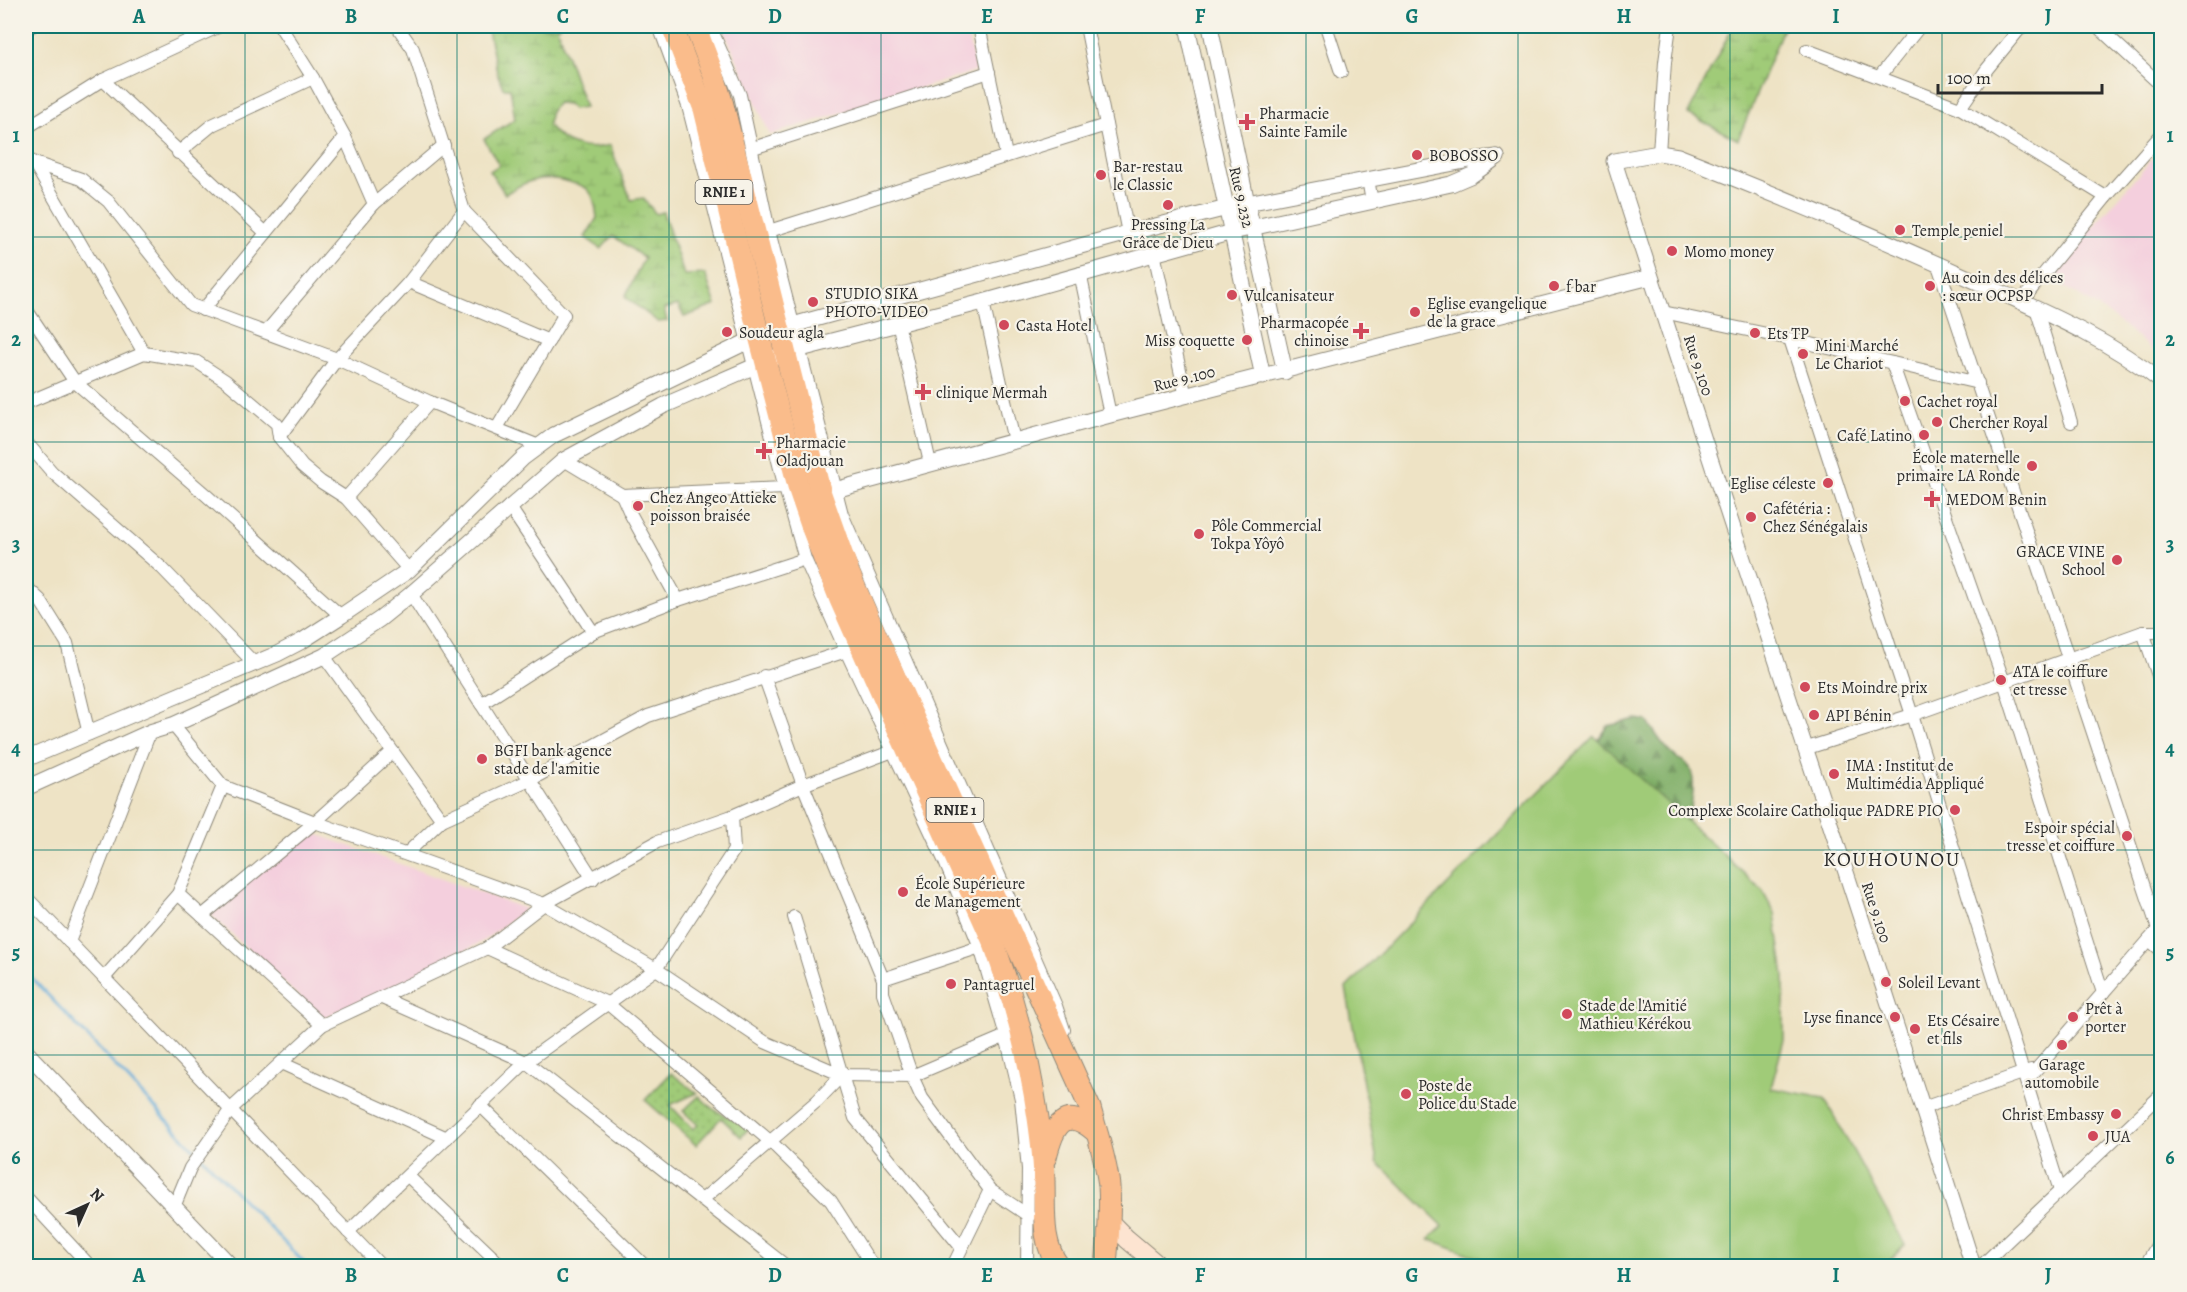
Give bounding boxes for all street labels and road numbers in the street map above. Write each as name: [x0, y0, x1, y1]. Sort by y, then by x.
street label: Rue 9.232: [1223, 164, 1259, 230]
road number: RNIE 1: [696, 180, 752, 204]
street label: Rue 9.100: [1678, 332, 1718, 399]
street label: Rue 9.100: [1151, 361, 1217, 397]
road number: RNIE 1: [926, 798, 984, 822]
street label: Rue 9.100: [1856, 879, 1896, 946]

